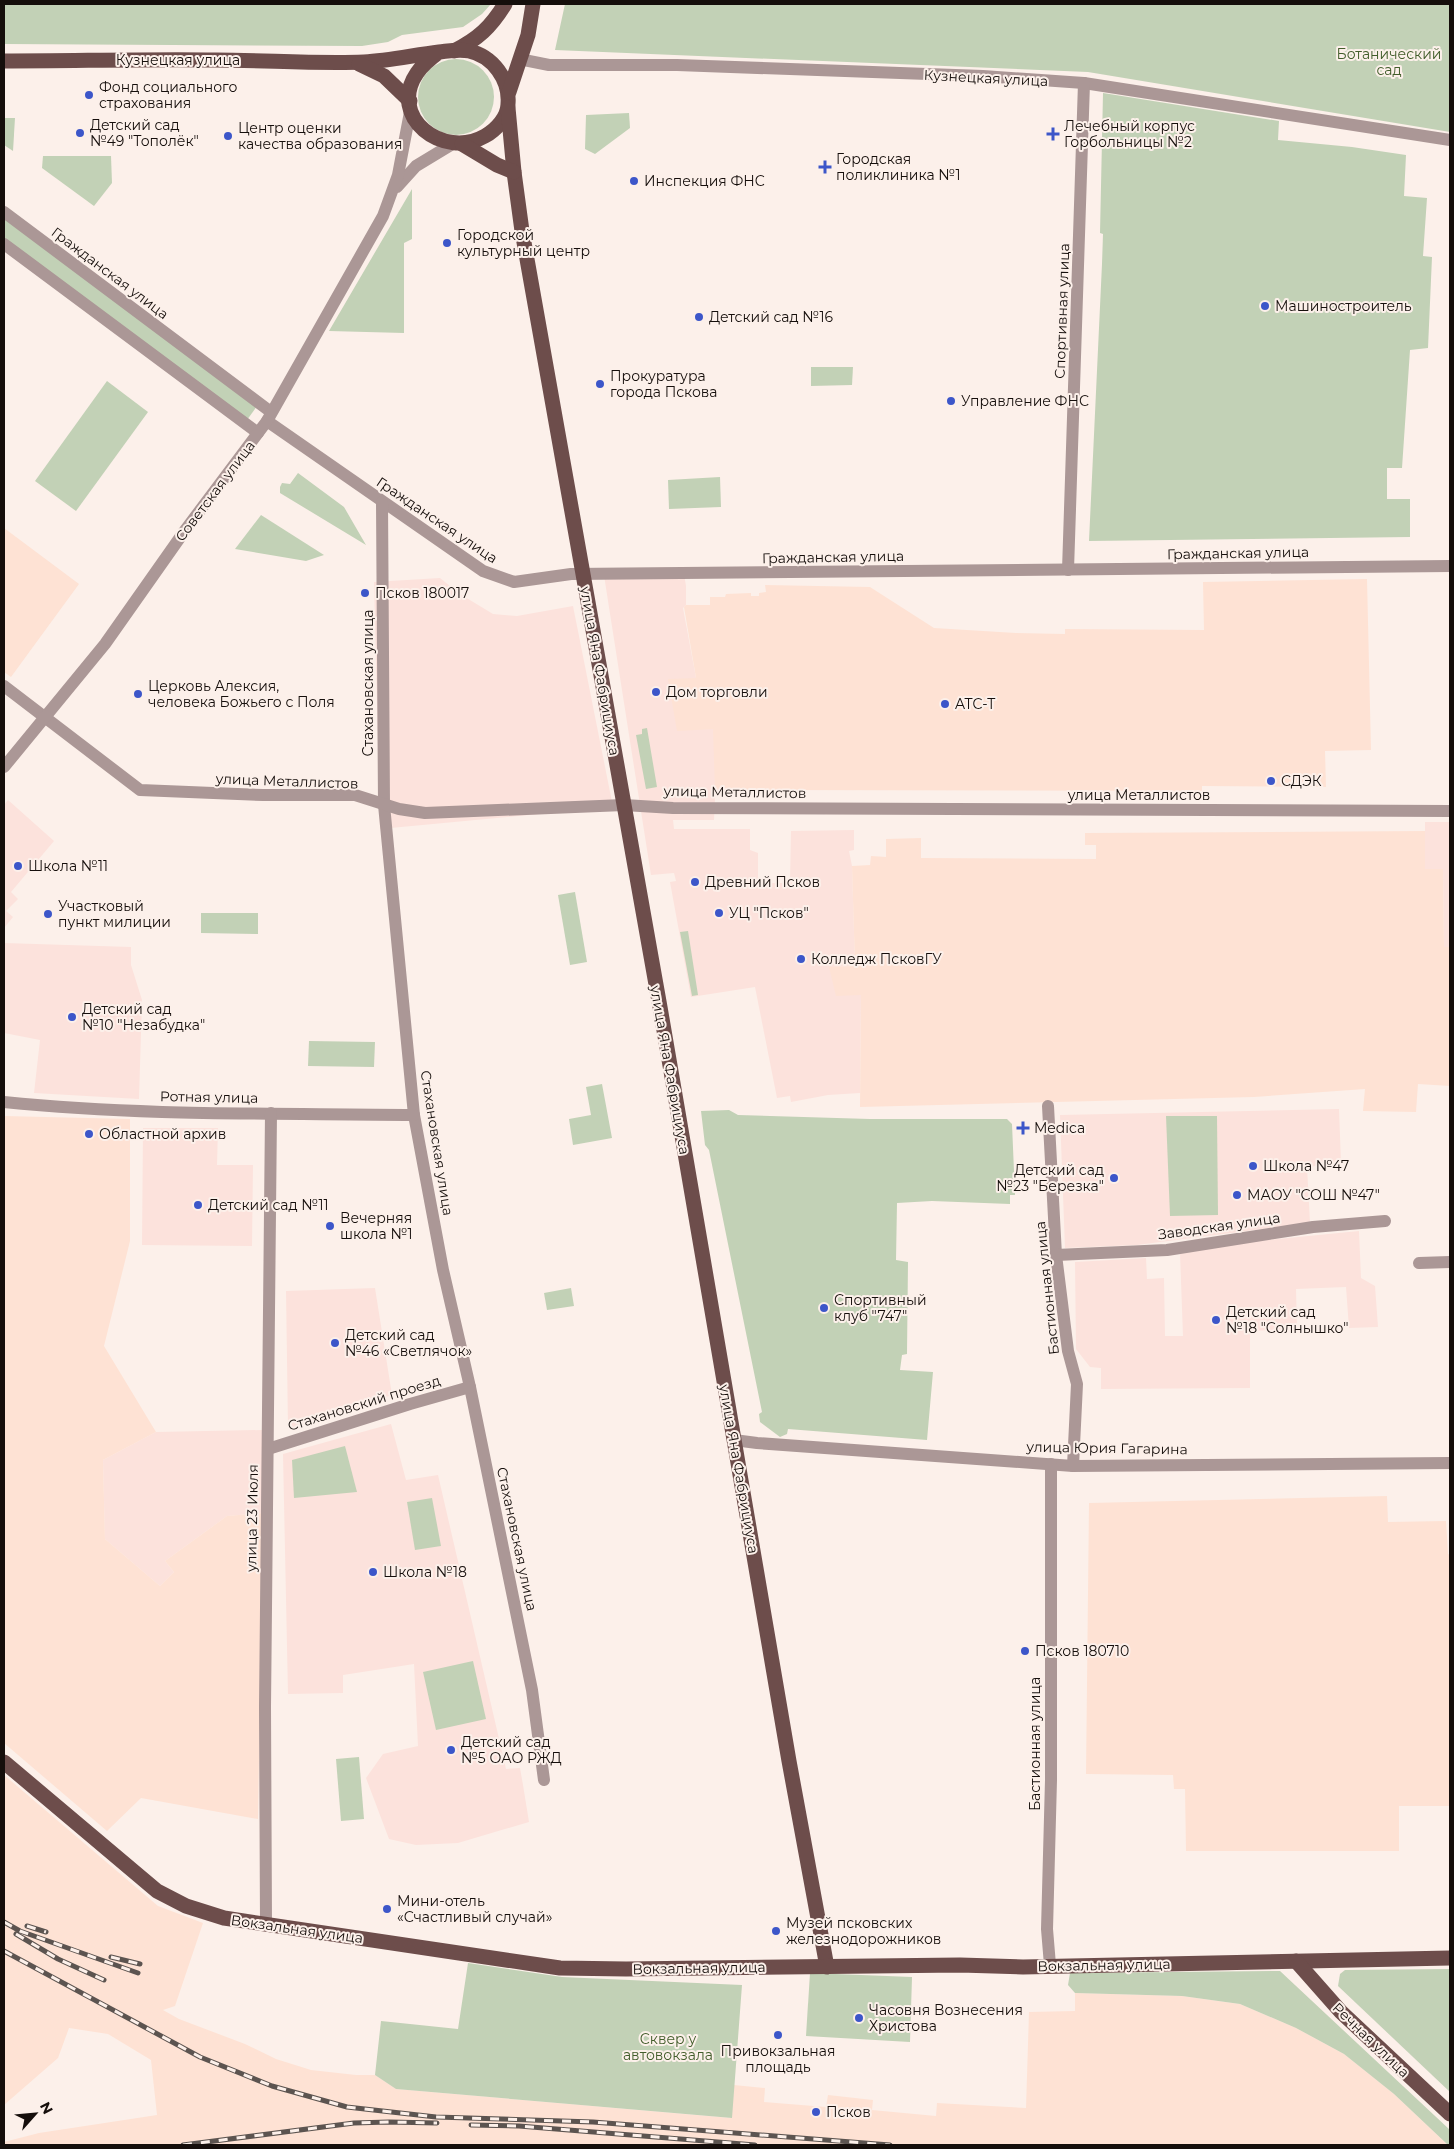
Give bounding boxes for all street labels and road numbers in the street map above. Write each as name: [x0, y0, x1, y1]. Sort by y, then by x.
street label: Кузнецкая улица: [116, 51, 240, 69]
street label: Кузнецкая улица: [923, 66, 1049, 90]
street label: Гражданская улица: [48, 223, 172, 323]
street label: Спортивная улица: [1051, 243, 1073, 379]
street label: Советская улица: [171, 437, 259, 545]
street label: Гражданская улица: [373, 473, 501, 567]
street label: Гражданская улица: [1167, 543, 1309, 563]
street label: Гражданская улица: [762, 547, 904, 567]
street label: улица Яна Фабрициуса: [576, 584, 624, 757]
street label: Стахановская улица: [359, 610, 377, 756]
street label: улица Металлистов: [214, 769, 359, 792]
street label: улица Металлистов: [662, 782, 807, 802]
street label: улица Металлистов: [1067, 786, 1210, 804]
street label: улица Яна Фабрициуса: [646, 983, 694, 1156]
street label: Стахановская улица: [417, 1069, 457, 1217]
street label: Ротная улица: [160, 1087, 258, 1107]
street label: Заводская улица: [1157, 1209, 1281, 1243]
street label: Бастионная улица: [1031, 1220, 1063, 1356]
street label: Стахановский проезд: [285, 1371, 443, 1435]
street label: улица Яна Фабрициуса: [715, 1382, 763, 1555]
street label: улица Юрия Гагарина: [1025, 1438, 1188, 1458]
street label: улица 23 Июля: [242, 1464, 262, 1573]
street label: Стахановская улица: [493, 1465, 541, 1613]
street label: Бастионная улица: [1026, 1677, 1044, 1811]
street label: Вокзальная улица: [230, 1911, 364, 1947]
street label: Вокзальная улица: [1037, 1955, 1171, 1975]
street label: Вокзальная улица: [632, 1958, 766, 1978]
street label: Речная улица: [1329, 1999, 1413, 2081]

